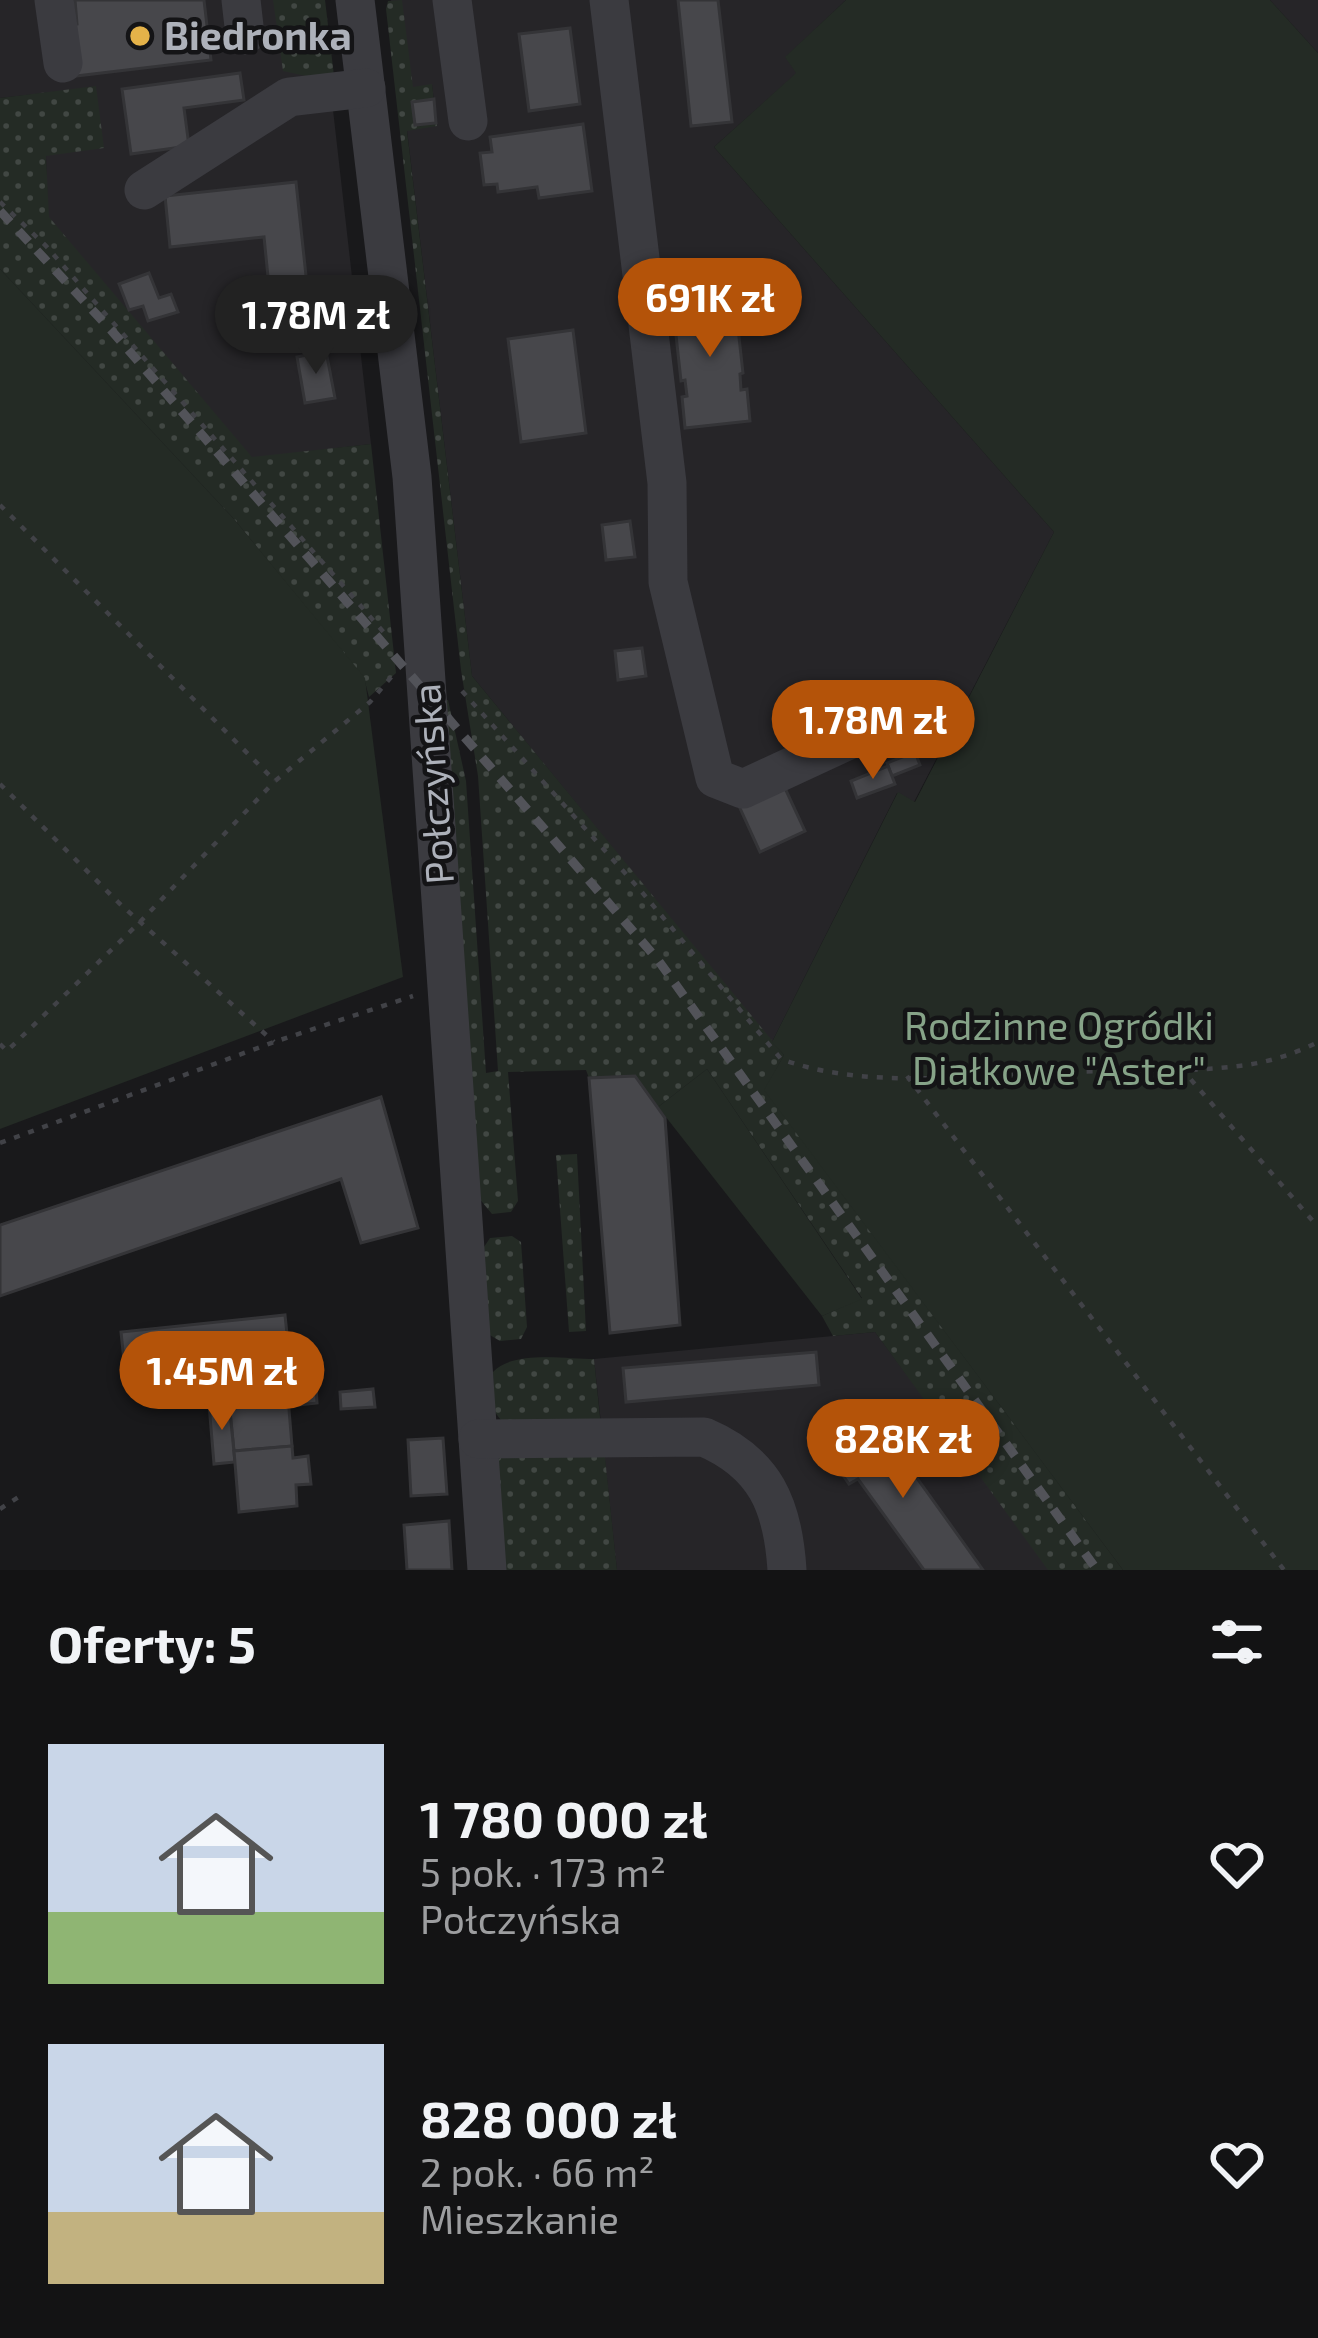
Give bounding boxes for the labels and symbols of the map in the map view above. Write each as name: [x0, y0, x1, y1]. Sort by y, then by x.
place label: Biedronka: [164, 11, 352, 58]
marker: Biedronka: [127, 23, 153, 49]
pin: 691K zł: [599, 258, 821, 360]
pin: 1.78M zł: [192, 275, 440, 377]
pin: 1.78M zł: [749, 680, 997, 782]
street label: Połczyńska: [401, 682, 462, 886]
park label: Rodzinne Ogródki Diałkowe "Aster": [904, 1001, 1214, 1093]
pin: 1.45M zł: [98, 1331, 346, 1433]
pin: 828K zł: [792, 1399, 1014, 1501]

